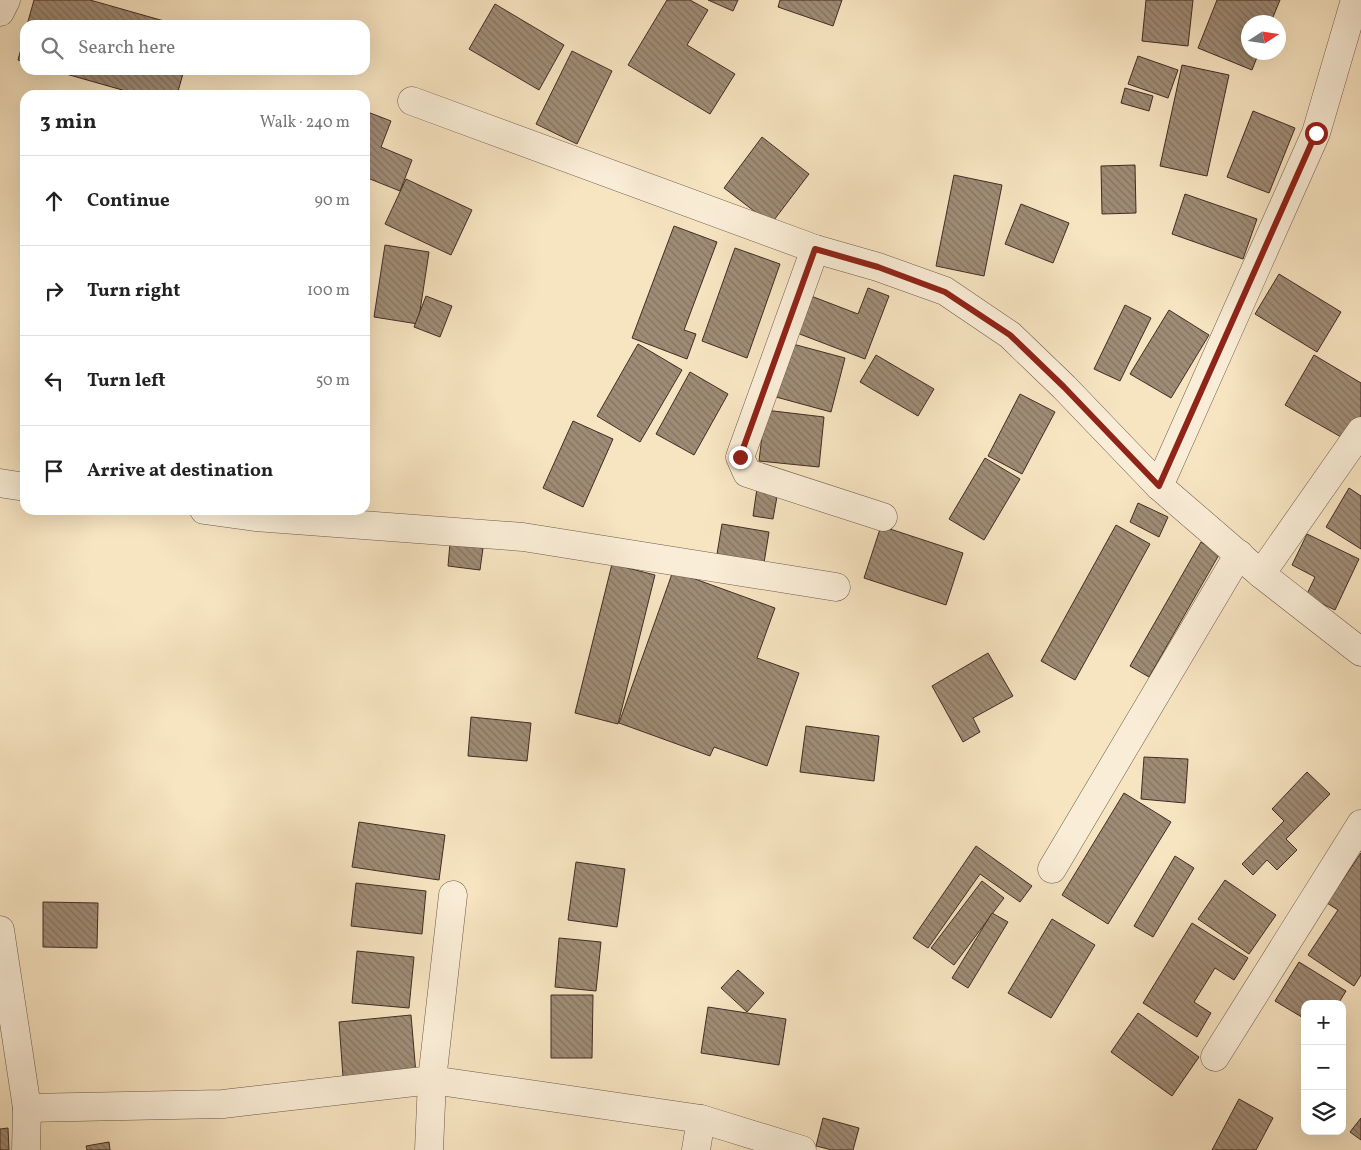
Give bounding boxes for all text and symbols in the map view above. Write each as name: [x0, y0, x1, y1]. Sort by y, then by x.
north arrow: [1241, 15, 1286, 60]
search box: [20, 20, 370, 75]
icon: search: [38, 34, 66, 62]
text: Search here: [78, 35, 175, 61]
text: 3 min: [40, 108, 96, 137]
text: Walk · 240 m: [260, 112, 350, 134]
route start: [1305, 122, 1328, 145]
icon: ahead: [40, 187, 68, 215]
text: Continue: [87, 188, 170, 214]
text: 90 m: [314, 190, 350, 212]
icon: right: [40, 277, 68, 305]
text: Turn right: [87, 278, 180, 304]
text: 100 m: [307, 280, 350, 302]
icon: left: [40, 367, 68, 395]
text: Turn left: [87, 368, 166, 394]
text: 50 m: [316, 370, 350, 392]
route end: [729, 446, 752, 469]
icon: arrive: [40, 457, 68, 485]
text: Arrive at destination: [87, 458, 273, 484]
map controls: [1301, 1000, 1346, 1135]
button: +: [1301, 1000, 1346, 1045]
button: −: [1301, 1045, 1346, 1090]
button: layers: [1301, 1090, 1346, 1135]

